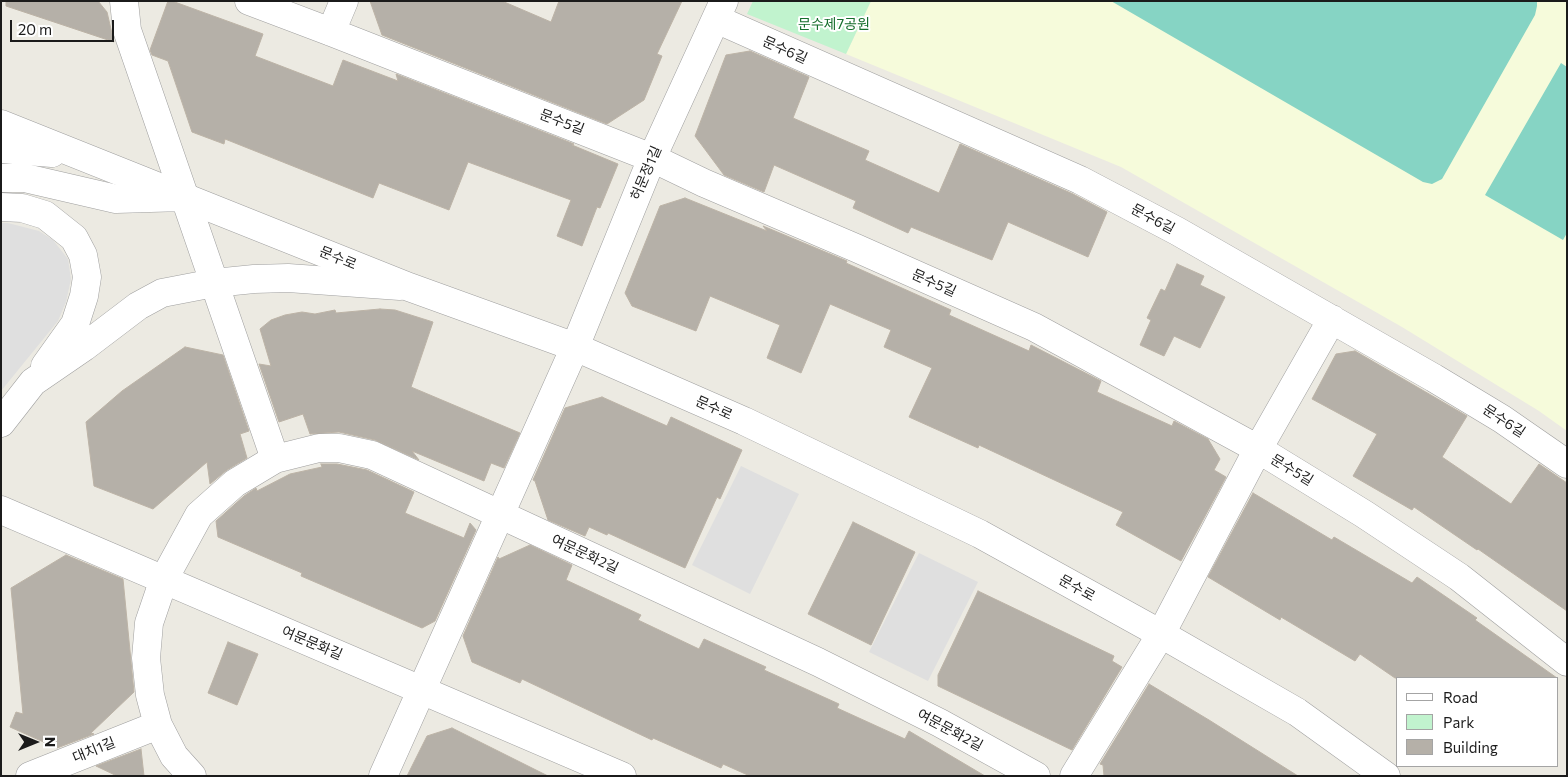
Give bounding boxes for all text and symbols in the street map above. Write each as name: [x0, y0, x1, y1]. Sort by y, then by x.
scale bar: [12, 10, 116, 42]
park label: 문수제7공원: [798, 16, 870, 32]
text: 20 m: [18, 20, 52, 38]
street label: 문수6길: [760, 33, 810, 67]
street label: 문수5길: [537, 106, 587, 138]
street label: 허문정1길: [627, 143, 665, 203]
street label: 문수6길: [1128, 201, 1178, 237]
street label: 문수로: [317, 243, 359, 273]
street label: 문수5길: [909, 266, 959, 300]
street label: 문수로: [693, 392, 735, 424]
street label: 문수6길: [1480, 401, 1528, 441]
street label: 문수5길: [1268, 451, 1316, 489]
street label: 여문문화2길: [549, 531, 621, 577]
street label: 문수로: [1056, 571, 1098, 605]
street label: 여문문화길: [279, 623, 345, 663]
legend: [1396, 677, 1558, 767]
text: Road: [1443, 688, 1478, 706]
street label: 여문문화2길: [914, 706, 986, 754]
text: Park: [1443, 713, 1474, 731]
north arrow: [10, 717, 60, 767]
street label: 대치1길: [70, 734, 118, 766]
text: N: [42, 737, 59, 747]
text: Building: [1443, 738, 1498, 756]

